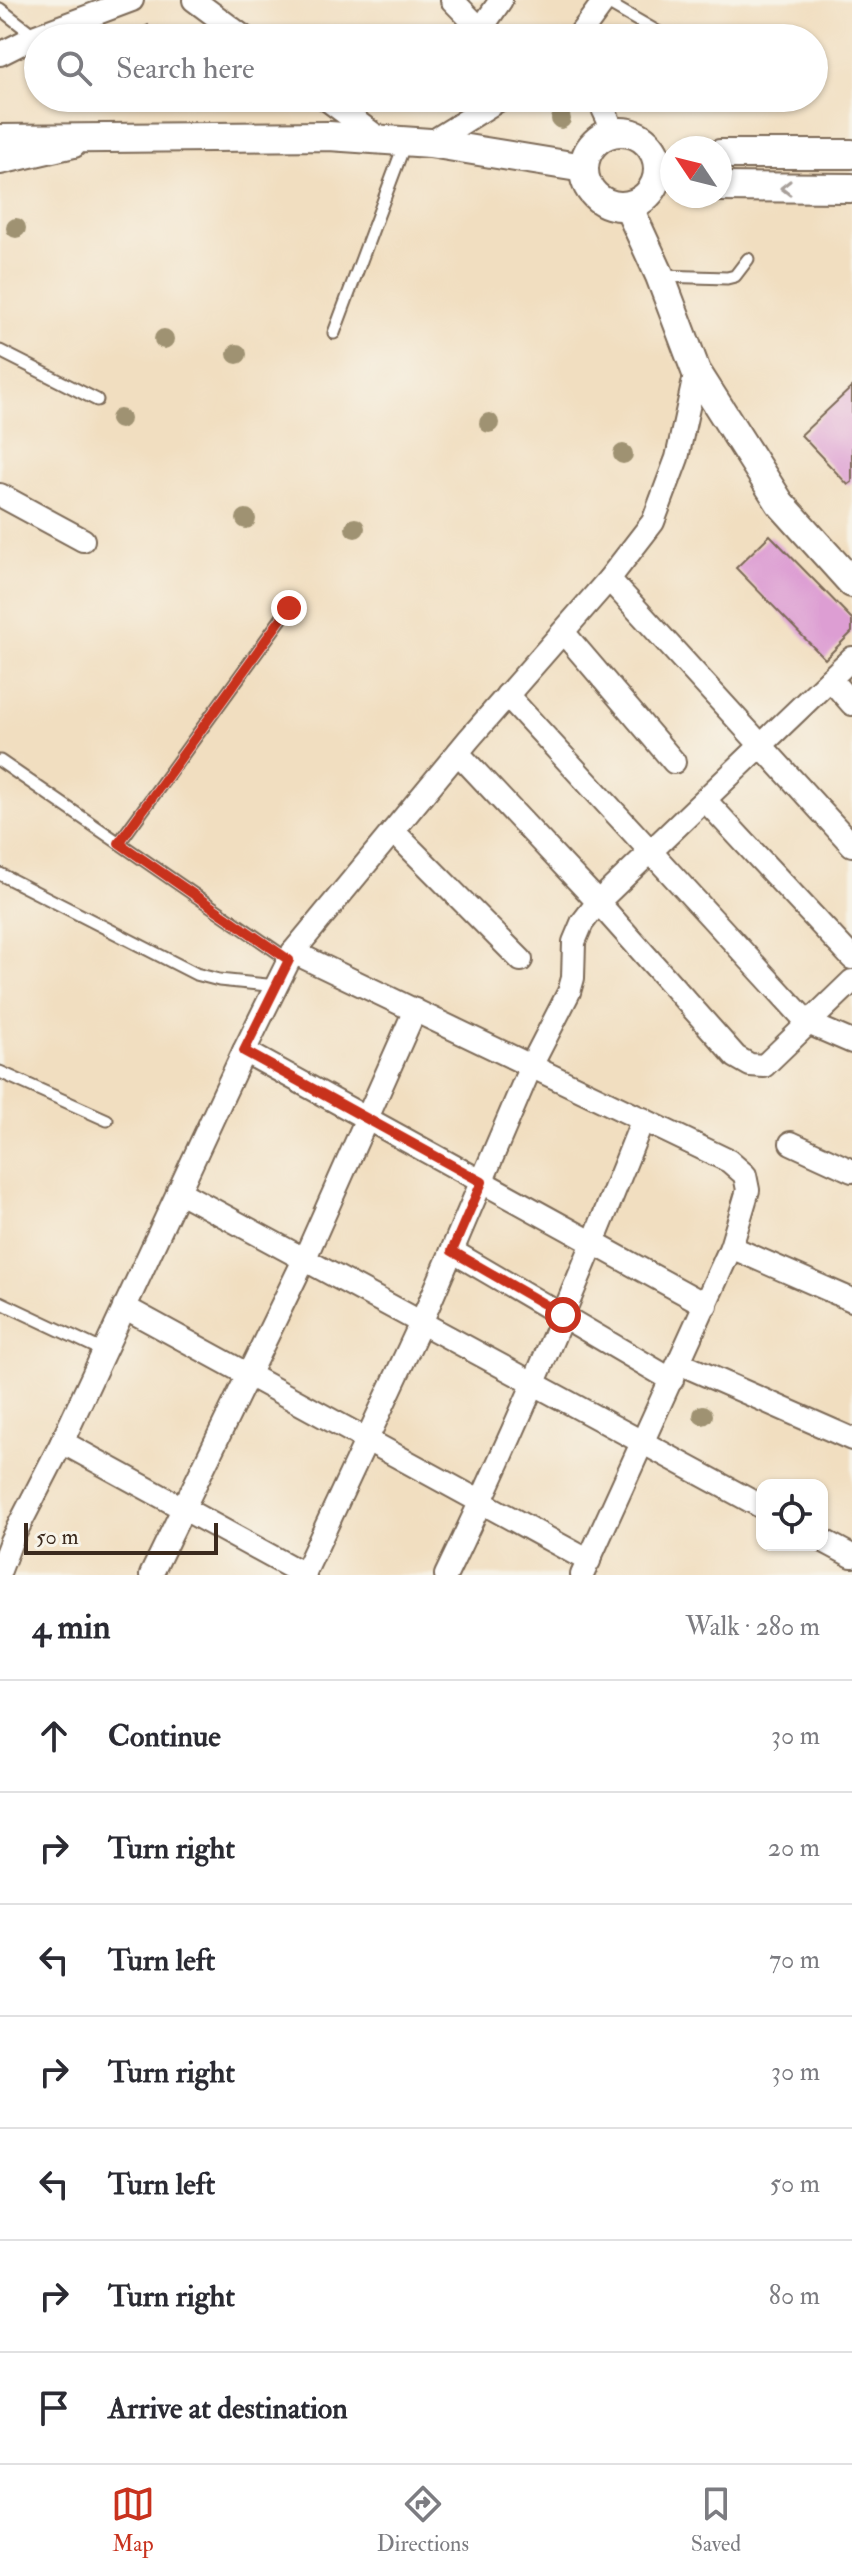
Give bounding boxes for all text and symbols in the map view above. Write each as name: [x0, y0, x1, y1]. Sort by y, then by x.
search box: [24, 24, 828, 112]
icon: search: [52, 46, 96, 90]
text: Search here: [116, 50, 255, 87]
north arrow: [660, 136, 732, 208]
one-way arrow: [779, 179, 792, 197]
route end: [271, 590, 307, 626]
route start: [545, 1297, 581, 1333]
map controls: [756, 1479, 828, 1551]
button: locate: [756, 1479, 828, 1551]
scale bar: [24, 1519, 218, 1555]
text: 50 m: [36, 1523, 78, 1551]
text: 4 min: [32, 1606, 110, 1649]
text: Walk · 280 m: [686, 1611, 820, 1643]
icon: ahead: [32, 1714, 76, 1758]
text: Continue: [108, 1718, 221, 1755]
text: 30 m: [771, 1720, 820, 1752]
icon: right: [32, 1826, 76, 1870]
text: Turn right: [108, 1830, 235, 1867]
text: 20 m: [768, 1832, 820, 1864]
icon: left: [32, 1938, 76, 1982]
text: Turn left: [108, 1942, 215, 1979]
text: 70 m: [769, 1944, 820, 1976]
icon: right: [32, 2050, 76, 2094]
text: Turn right: [108, 2054, 235, 2091]
text: 30 m: [771, 2056, 820, 2088]
icon: left: [32, 2162, 76, 2206]
text: Turn left: [108, 2166, 215, 2203]
text: 50 m: [770, 2168, 820, 2200]
icon: right: [32, 2274, 76, 2318]
text: Turn right: [108, 2278, 235, 2315]
text: 80 m: [769, 2280, 820, 2312]
icon: arrive: [32, 2386, 76, 2430]
text: Arrive at destination: [108, 2390, 348, 2427]
tab: Map: [111, 2482, 155, 2558]
tab: Directions: [377, 2482, 469, 2558]
tab: Saved: [691, 2482, 741, 2558]

